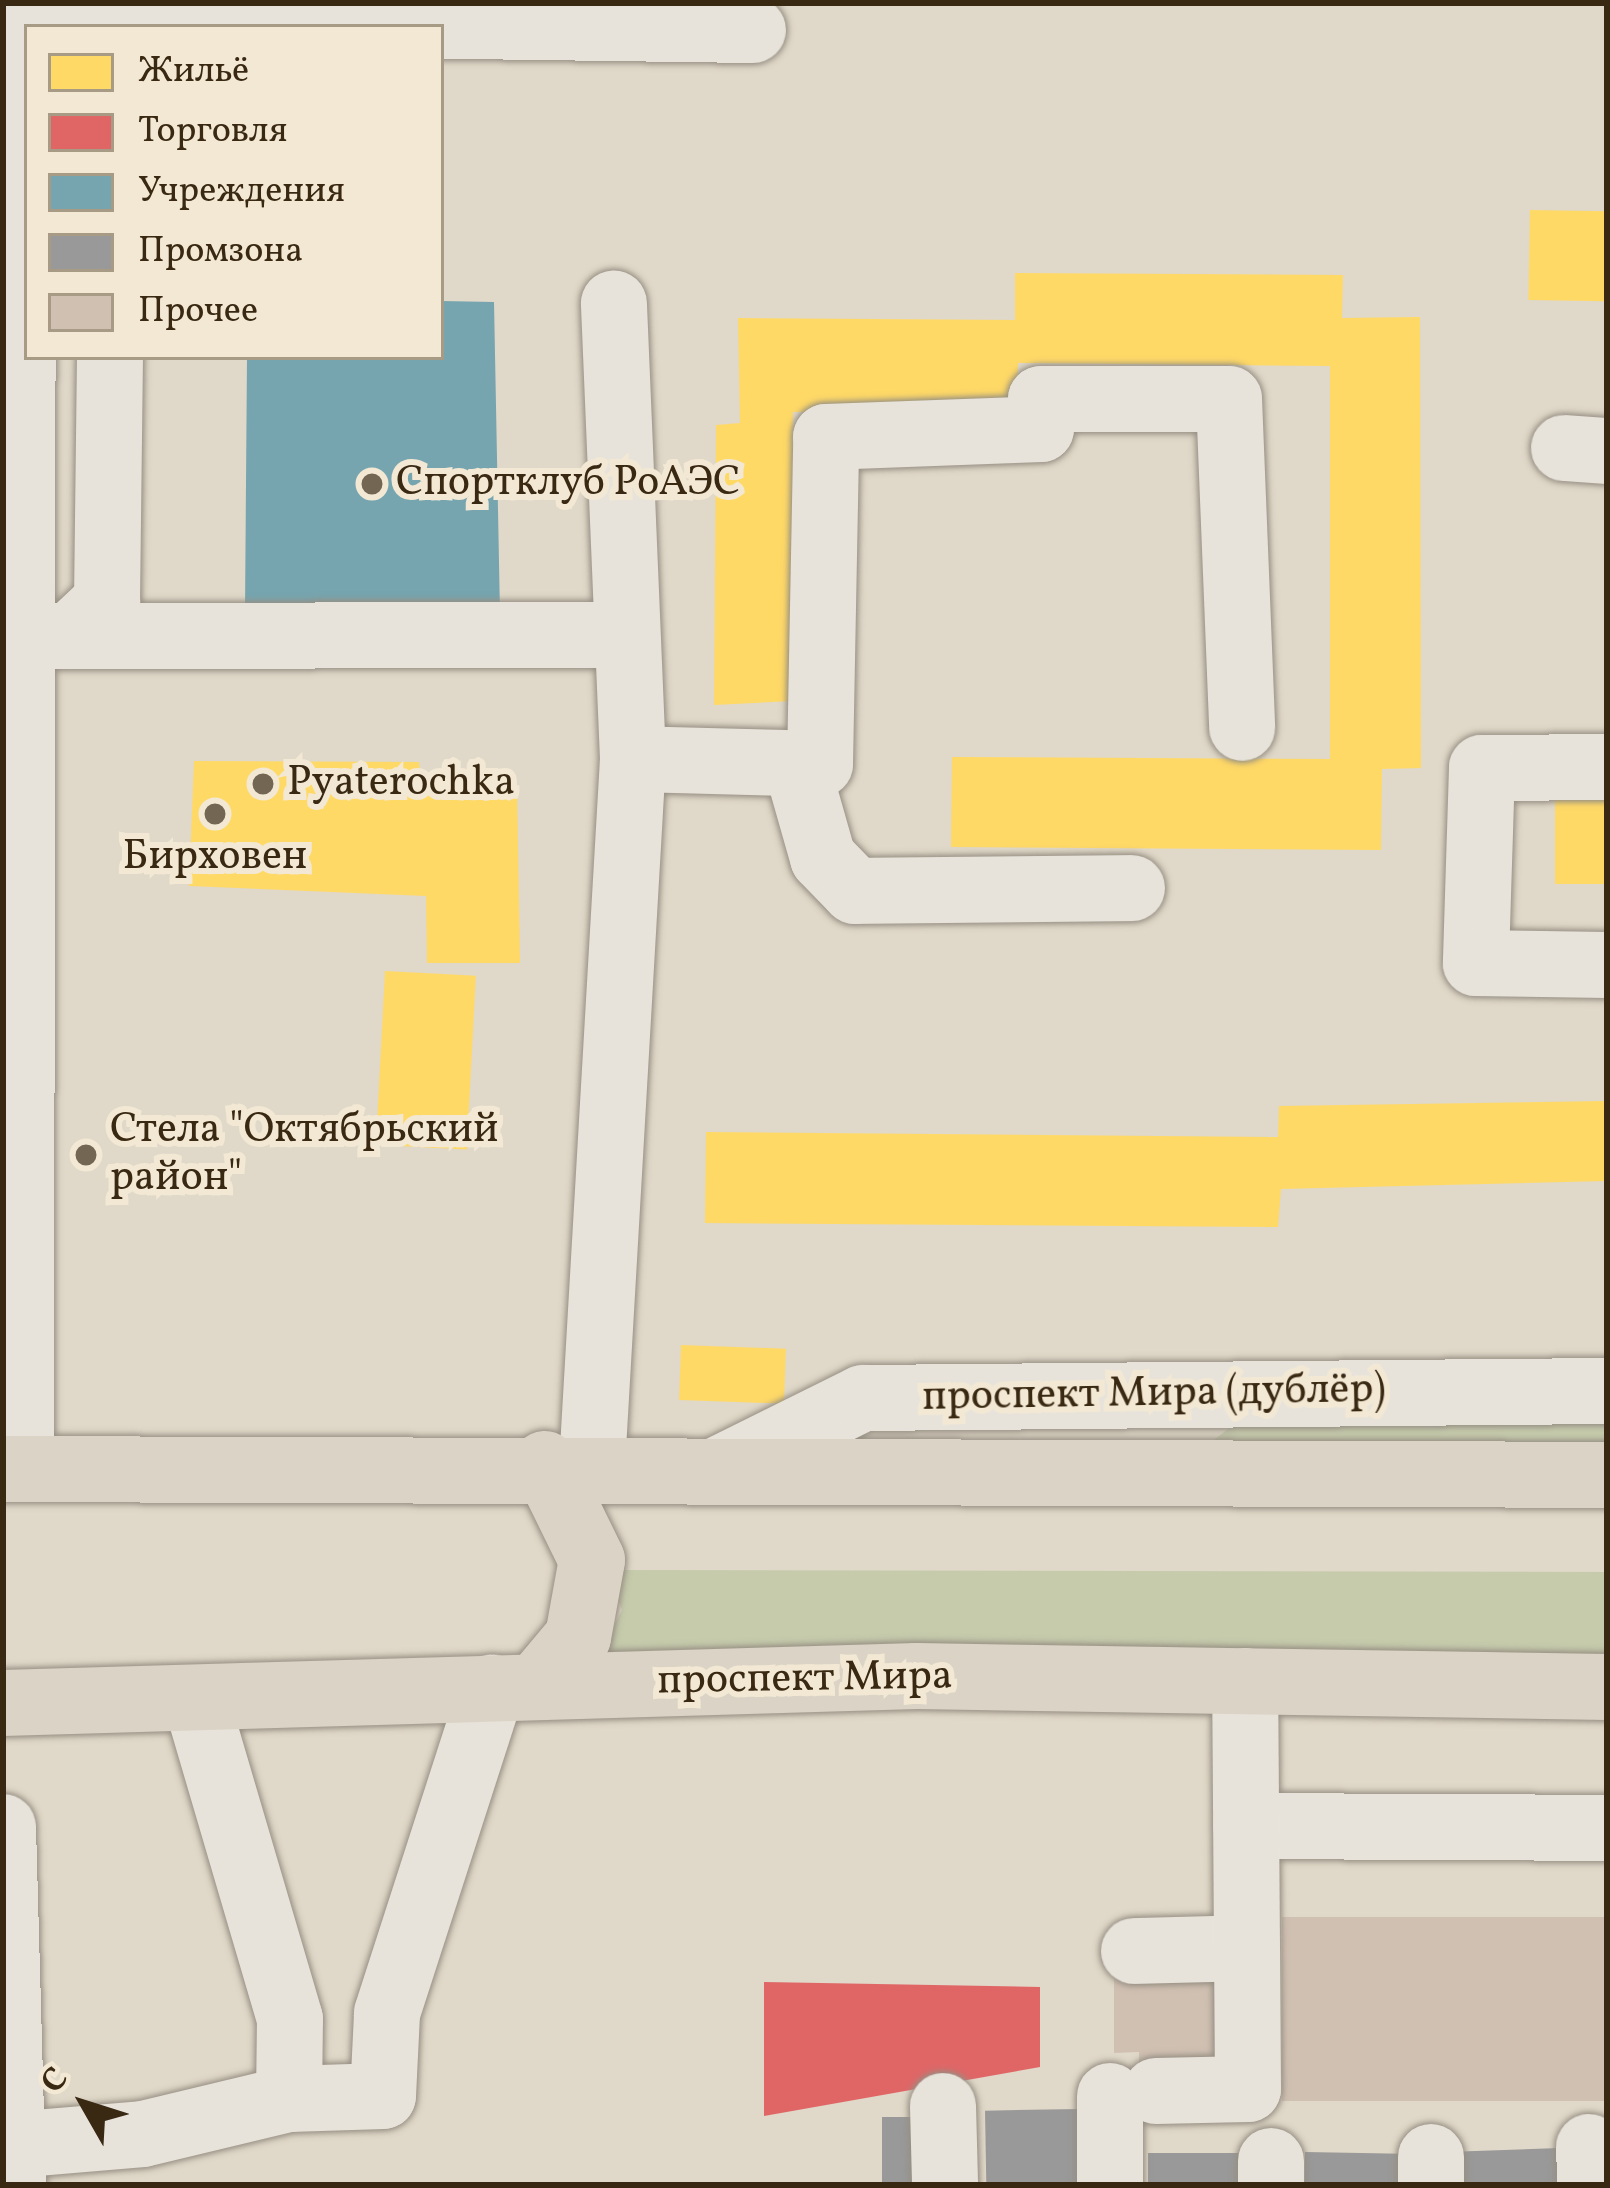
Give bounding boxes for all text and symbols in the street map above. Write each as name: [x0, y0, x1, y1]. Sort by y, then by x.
legend: [24, 24, 444, 360]
text: Жильё: [138, 47, 249, 97]
text: Торговля: [138, 107, 288, 157]
text: Учреждения: [138, 167, 345, 217]
text: Промзона: [138, 227, 303, 277]
text: Прочее: [138, 287, 258, 337]
place label: Спортклуб РоАЭС: [396, 459, 740, 509]
marker: Спортклуб РоАЭС: [359, 471, 385, 497]
place label: Pyaterochka: [287, 759, 515, 809]
marker: Pyaterochka: [250, 771, 276, 797]
marker: Бирховен: [202, 801, 228, 827]
place label: Бирховен: [123, 833, 307, 883]
place label: Стела "Октябрьский район": [110, 1106, 499, 1204]
marker: Стела "Октябрьский район": [73, 1142, 99, 1168]
street label: проспект Мира (дублёр): [922, 1366, 1386, 1424]
street label: проспект Мира: [657, 1652, 953, 1708]
north arrow: [24, 2044, 144, 2164]
text: С: [31, 2059, 81, 2104]

